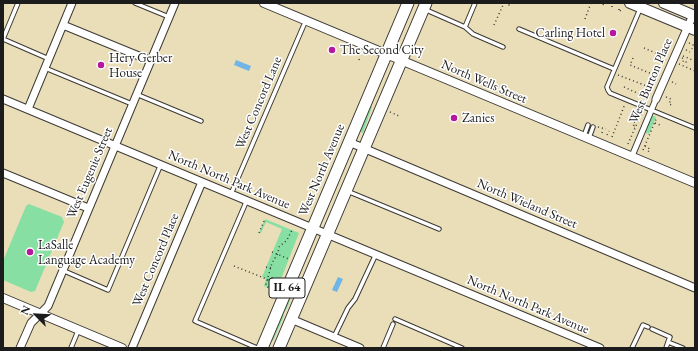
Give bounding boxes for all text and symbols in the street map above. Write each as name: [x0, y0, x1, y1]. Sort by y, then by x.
place label: Carling Hotel: [536, 25, 605, 41]
marker: Carling Hotel: [608, 28, 618, 38]
street label: West Burton Place: [626, 36, 676, 126]
place label: The Second City: [340, 42, 424, 58]
marker: The Second City: [327, 45, 337, 55]
place label: Hery Gerber House: [109, 50, 172, 81]
street label: West Concord Lane: [233, 54, 285, 152]
street label: North Wells Street: [439, 57, 529, 107]
marker: Hery Gerber House: [96, 60, 106, 70]
place label: Zanies: [462, 110, 494, 126]
marker: Zanies: [449, 113, 459, 123]
street label: West North Avenue: [296, 122, 348, 218]
street label: West Eugenie Street: [64, 125, 116, 221]
street label: North North Park Avenue: [166, 147, 292, 213]
street label: North Wieland Street: [475, 176, 579, 232]
street label: West Concord Place: [129, 211, 183, 309]
place label: LaSalle Language Academy: [38, 237, 135, 268]
marker: LaSalle Language Academy: [25, 247, 35, 257]
street label: North North Park Avenue: [465, 272, 591, 338]
road number: IL 64: [269, 278, 305, 298]
north arrow: [16, 295, 56, 335]
text: N: [17, 303, 33, 317]

